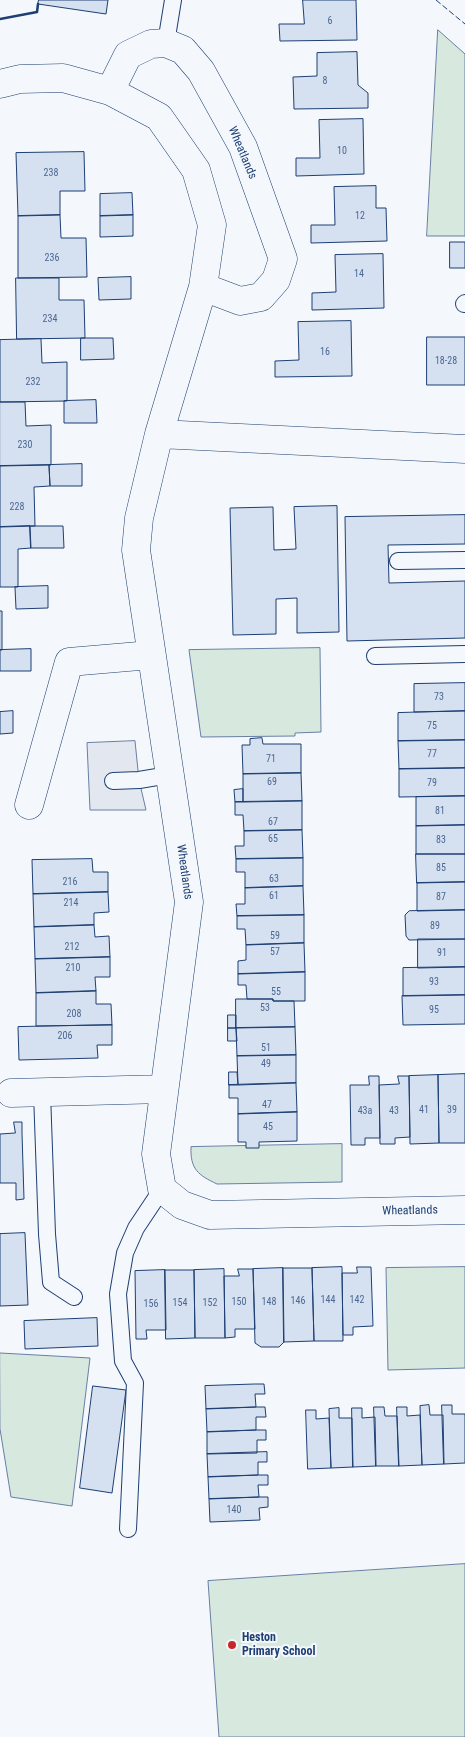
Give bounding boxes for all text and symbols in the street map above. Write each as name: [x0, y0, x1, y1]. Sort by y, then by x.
house number: 6: [328, 15, 332, 27]
house number: 8: [323, 75, 327, 87]
street label: Wheatlands: [225, 125, 259, 181]
house number: 10: [337, 145, 347, 157]
house number: 238: [44, 167, 58, 179]
house number: 12: [355, 210, 365, 222]
house number: 236: [45, 252, 59, 264]
house number: 14: [354, 268, 364, 280]
house number: 234: [43, 313, 57, 325]
house number: 16: [320, 346, 330, 358]
house number: 18-28: [435, 355, 457, 367]
house number: 232: [26, 376, 40, 388]
house number: 230: [18, 439, 32, 451]
house number: 228: [10, 501, 24, 513]
house number: 73: [434, 691, 444, 703]
house number: 75: [427, 720, 437, 732]
house number: 77: [427, 748, 437, 760]
house number: 71: [266, 753, 276, 765]
house number: 69: [267, 776, 277, 788]
house number: 79: [427, 777, 437, 789]
house number: 81: [435, 805, 445, 817]
house number: 67: [268, 816, 278, 828]
house number: 65: [268, 833, 278, 845]
house number: 83: [436, 834, 446, 846]
street label: Wheatlands: [173, 843, 195, 901]
house number: 85: [436, 862, 446, 874]
house number: 63: [269, 873, 279, 885]
house number: 216: [63, 876, 77, 888]
house number: 61: [269, 890, 279, 902]
house number: 87: [436, 891, 446, 903]
house number: 214: [64, 897, 78, 909]
house number: 89: [430, 920, 440, 932]
house number: 59: [270, 930, 280, 942]
house number: 212: [65, 941, 79, 953]
house number: 57: [270, 946, 280, 958]
house number: 91: [437, 947, 447, 959]
house number: 210: [66, 962, 80, 974]
house number: 93: [429, 976, 439, 988]
house number: 55: [271, 986, 281, 998]
house number: 53: [260, 1002, 270, 1014]
house number: 95: [429, 1004, 439, 1016]
house number: 208: [67, 1008, 81, 1020]
house number: 206: [58, 1030, 72, 1042]
house number: 51: [261, 1042, 271, 1054]
house number: 49: [261, 1058, 271, 1070]
house number: 47: [262, 1099, 272, 1111]
house number: 41: [419, 1104, 429, 1116]
house number: 39: [447, 1104, 457, 1116]
house number: 43a: [358, 1105, 372, 1117]
house number: 43: [389, 1105, 399, 1117]
house number: 45: [263, 1121, 273, 1133]
street label: Wheatlands: [382, 1203, 438, 1219]
house number: 144: [321, 1294, 335, 1306]
house number: 142: [350, 1294, 364, 1306]
house number: 146: [291, 1295, 305, 1307]
house number: 150: [232, 1296, 246, 1308]
house number: 148: [262, 1296, 276, 1308]
house number: 154: [173, 1297, 187, 1309]
house number: 152: [203, 1297, 217, 1309]
house number: 156: [144, 1298, 158, 1310]
house number: 140: [227, 1504, 241, 1516]
place label: Heston Primary School: [242, 1631, 315, 1659]
marker: Heston Primary School: [226, 1639, 238, 1651]

